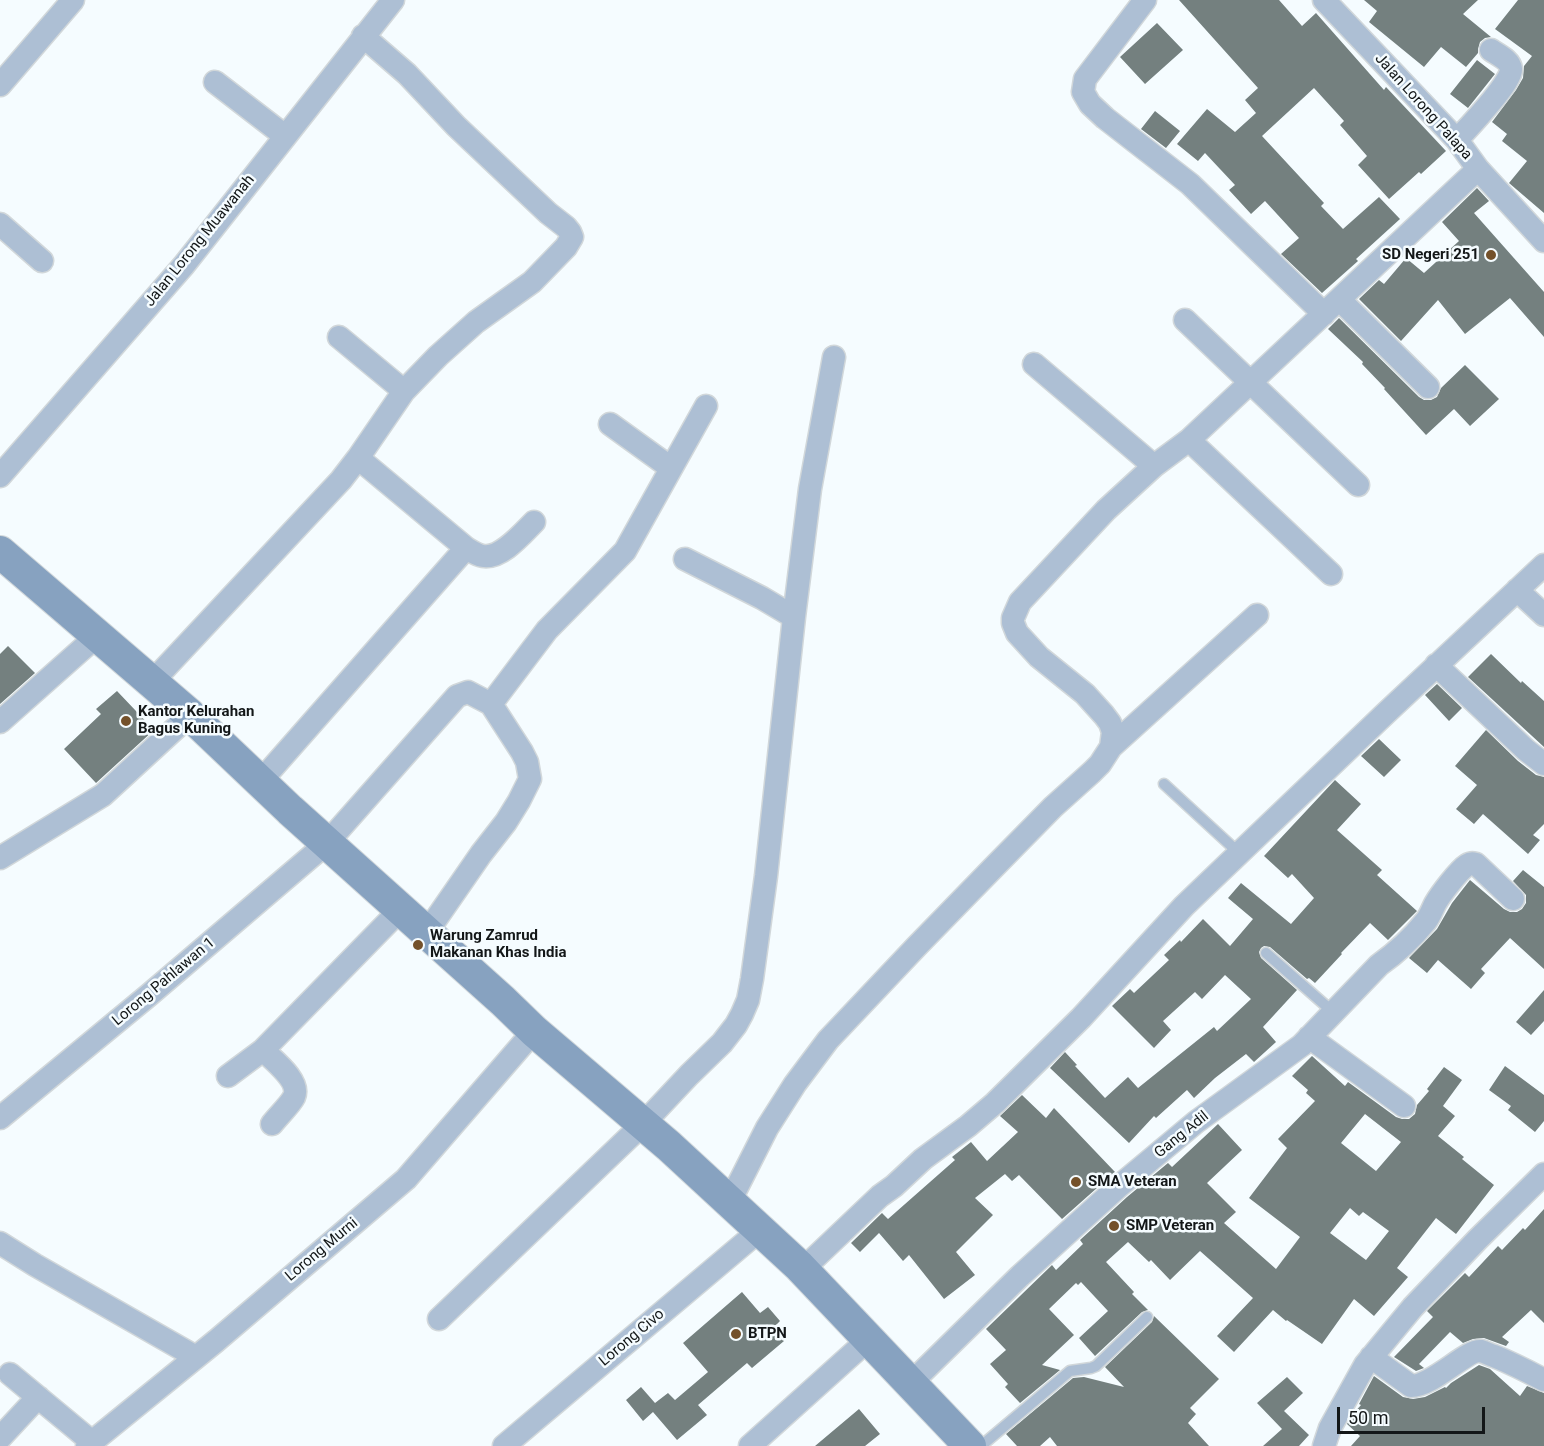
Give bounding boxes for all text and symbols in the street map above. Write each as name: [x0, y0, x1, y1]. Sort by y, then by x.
street label: Jalan Lorong Palapa: [1371, 50, 1475, 164]
street label: Jalan Lorong Muawanah: [141, 171, 259, 311]
place label: SD Negeri 251: [1382, 246, 1479, 264]
marker: SD Negeri 251: [1484, 248, 1498, 262]
place label: Kantor Kelurahan Bagus Kuning: [138, 703, 254, 738]
marker: Kantor Kelurahan Bagus Kuning: [119, 714, 133, 728]
place label: Warung Zamrud Makanan Khas India: [430, 927, 566, 962]
street label: Lorong Pahlawan 1: [109, 934, 219, 1030]
marker: Warung Zamrud Makanan Khas India: [411, 938, 425, 952]
street label: Gang Adil: [1151, 1108, 1213, 1162]
place label: SMA Veteran: [1088, 1173, 1177, 1191]
marker: SMA Veteran: [1069, 1175, 1083, 1189]
street label: Lorong Murni: [282, 1215, 362, 1285]
place label: SMP Veteran: [1126, 1217, 1214, 1235]
marker: SMP Veteran: [1107, 1219, 1121, 1233]
street label: Lorong Civo: [596, 1305, 668, 1371]
place label: BTPN: [748, 1325, 787, 1343]
marker: BTPN: [729, 1327, 743, 1341]
scale bar: [1340, 1395, 1488, 1433]
text: 50 m: [1348, 1407, 1388, 1428]

